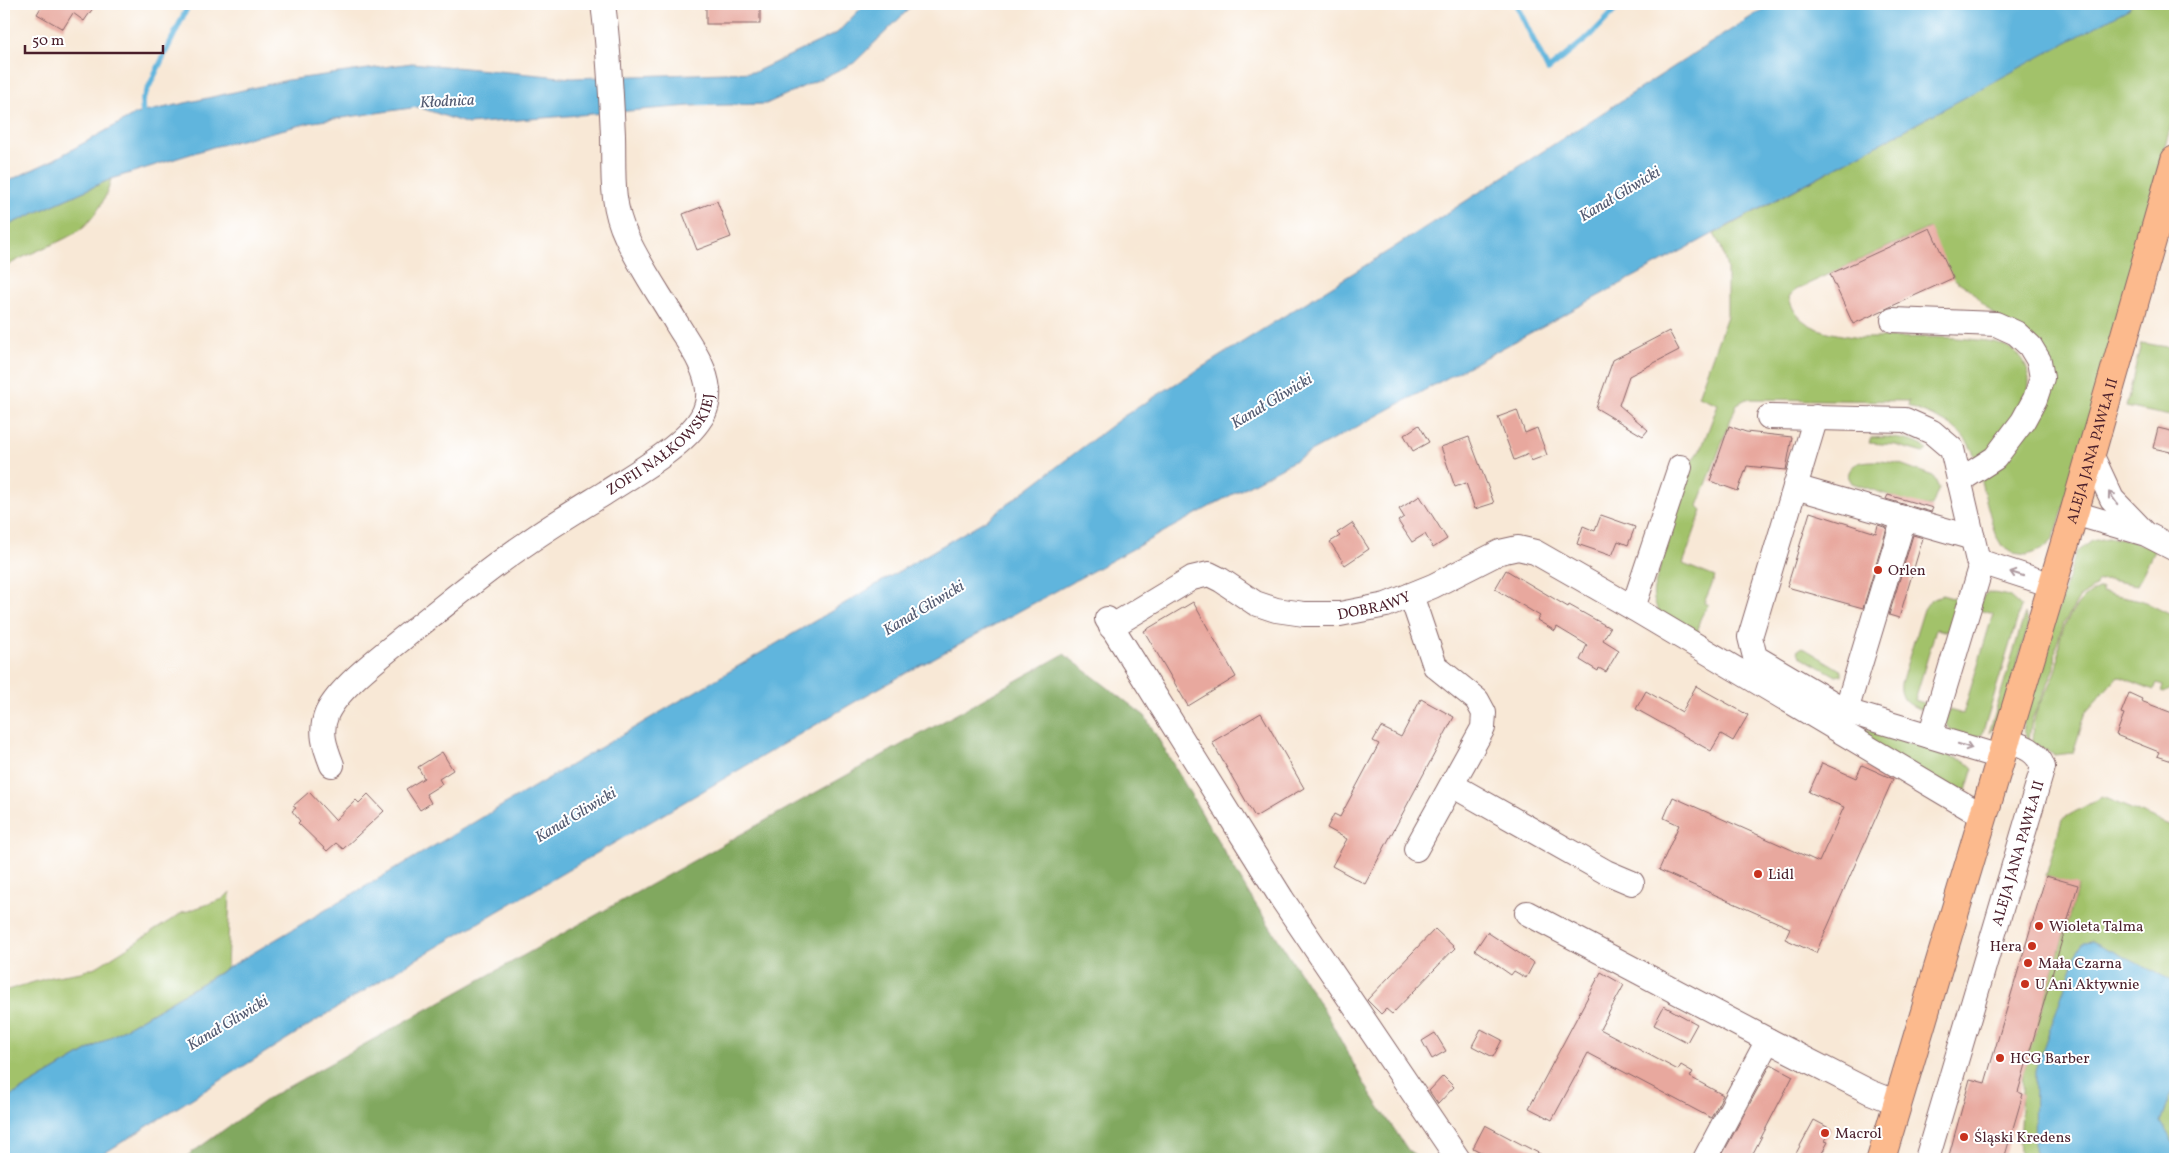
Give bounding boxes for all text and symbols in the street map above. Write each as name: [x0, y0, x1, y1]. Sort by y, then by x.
scale bar: [25, 22, 162, 54]
text: 50 m: [32, 31, 64, 52]
water label: Kłodnica: [419, 90, 476, 114]
water label: Kanał Gliwicki: [1575, 161, 1666, 228]
water label: Kanał Gliwicki: [1227, 368, 1318, 435]
street label: ALEJA JANA PAWŁA II: [2062, 376, 2124, 527]
street label: ZOFII NAŁKOWSKIEJ: [603, 393, 720, 501]
one-way arrow: [2108, 491, 2118, 505]
place label: Orlen: [1888, 561, 1926, 582]
marker: Orlen: [1872, 564, 1884, 576]
one-way arrow: [2010, 569, 2025, 578]
water label: Kanał Gliwicki: [879, 575, 970, 642]
street label: DOBRAWY: [1336, 587, 1415, 626]
one-way arrow: [1957, 742, 1973, 752]
street label: ALEJA JANA PAWŁA II: [1987, 778, 2050, 929]
water label: Kanał Gliwicki: [531, 782, 622, 849]
place label: Lidl: [1768, 865, 1794, 886]
marker: Lidl: [1752, 868, 1764, 880]
place label: Wioleta Talma: [2049, 917, 2143, 938]
marker: Wioleta Talma: [2033, 920, 2045, 932]
place label: Hera: [1990, 937, 2022, 958]
marker: Hera: [2026, 940, 2038, 952]
place label: Mała Czarna: [2038, 954, 2122, 975]
marker: Mała Czarna: [2022, 957, 2034, 969]
place label: U Ani Aktywnie: [2035, 975, 2139, 996]
marker: U Ani Aktywnie: [2019, 978, 2031, 990]
water label: Kanał Gliwicki: [183, 990, 274, 1057]
place label: HCG Barber: [2010, 1049, 2089, 1070]
marker: HCG Barber: [1994, 1052, 2006, 1064]
place label: Macrol: [1835, 1124, 1882, 1145]
marker: Macrol: [1819, 1127, 1831, 1139]
place label: Śląski Kredens: [1974, 1128, 2071, 1149]
marker: Śląski Kredens: [1958, 1131, 1970, 1143]

